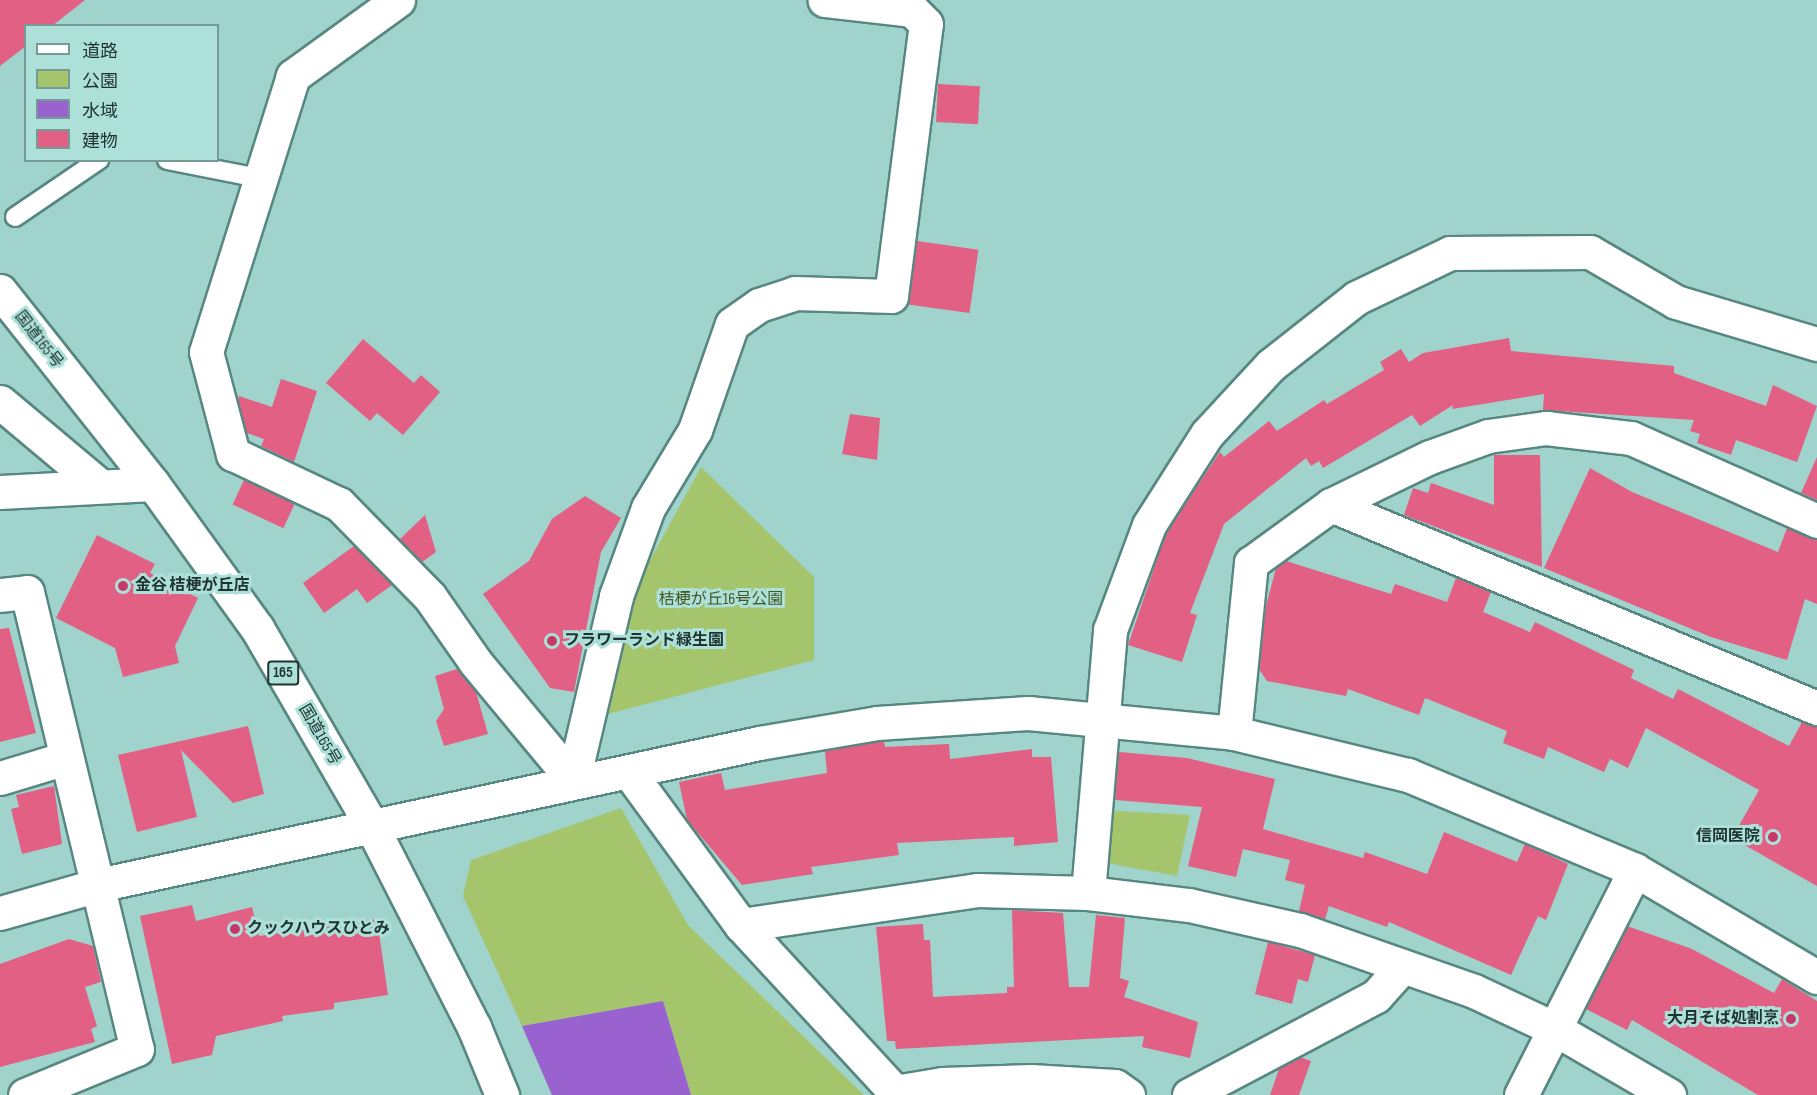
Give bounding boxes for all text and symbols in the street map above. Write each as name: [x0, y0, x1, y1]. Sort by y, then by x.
legend: [24, 24, 219, 162]
text: 道路: [82, 41, 118, 62]
text: 公園: [82, 71, 118, 92]
text: 水域: [82, 101, 118, 122]
text: 建物: [82, 131, 118, 152]
street label: 国道165号: [10, 308, 66, 372]
place label: 金谷 桔梗が丘店: [135, 576, 249, 596]
marker: 金谷 桔梗が丘店: [116, 579, 130, 593]
park label: 桔梗が丘16号公園: [659, 590, 783, 610]
place label: フラワーランド緑生園: [564, 631, 724, 651]
marker: フラワーランド緑生園: [545, 634, 559, 648]
road number: 165: [266, 661, 300, 685]
street label: 国道165号: [294, 701, 344, 769]
place label: 信岡医院: [1696, 827, 1760, 847]
marker: 信岡医院: [1764, 828, 1782, 846]
place label: クックハウスひとみ: [247, 919, 391, 939]
marker: クックハウスひとみ: [228, 922, 242, 936]
place label: 大月そば処割烹: [1667, 1009, 1779, 1029]
marker: 大月そば処割烹: [1784, 1012, 1798, 1026]

